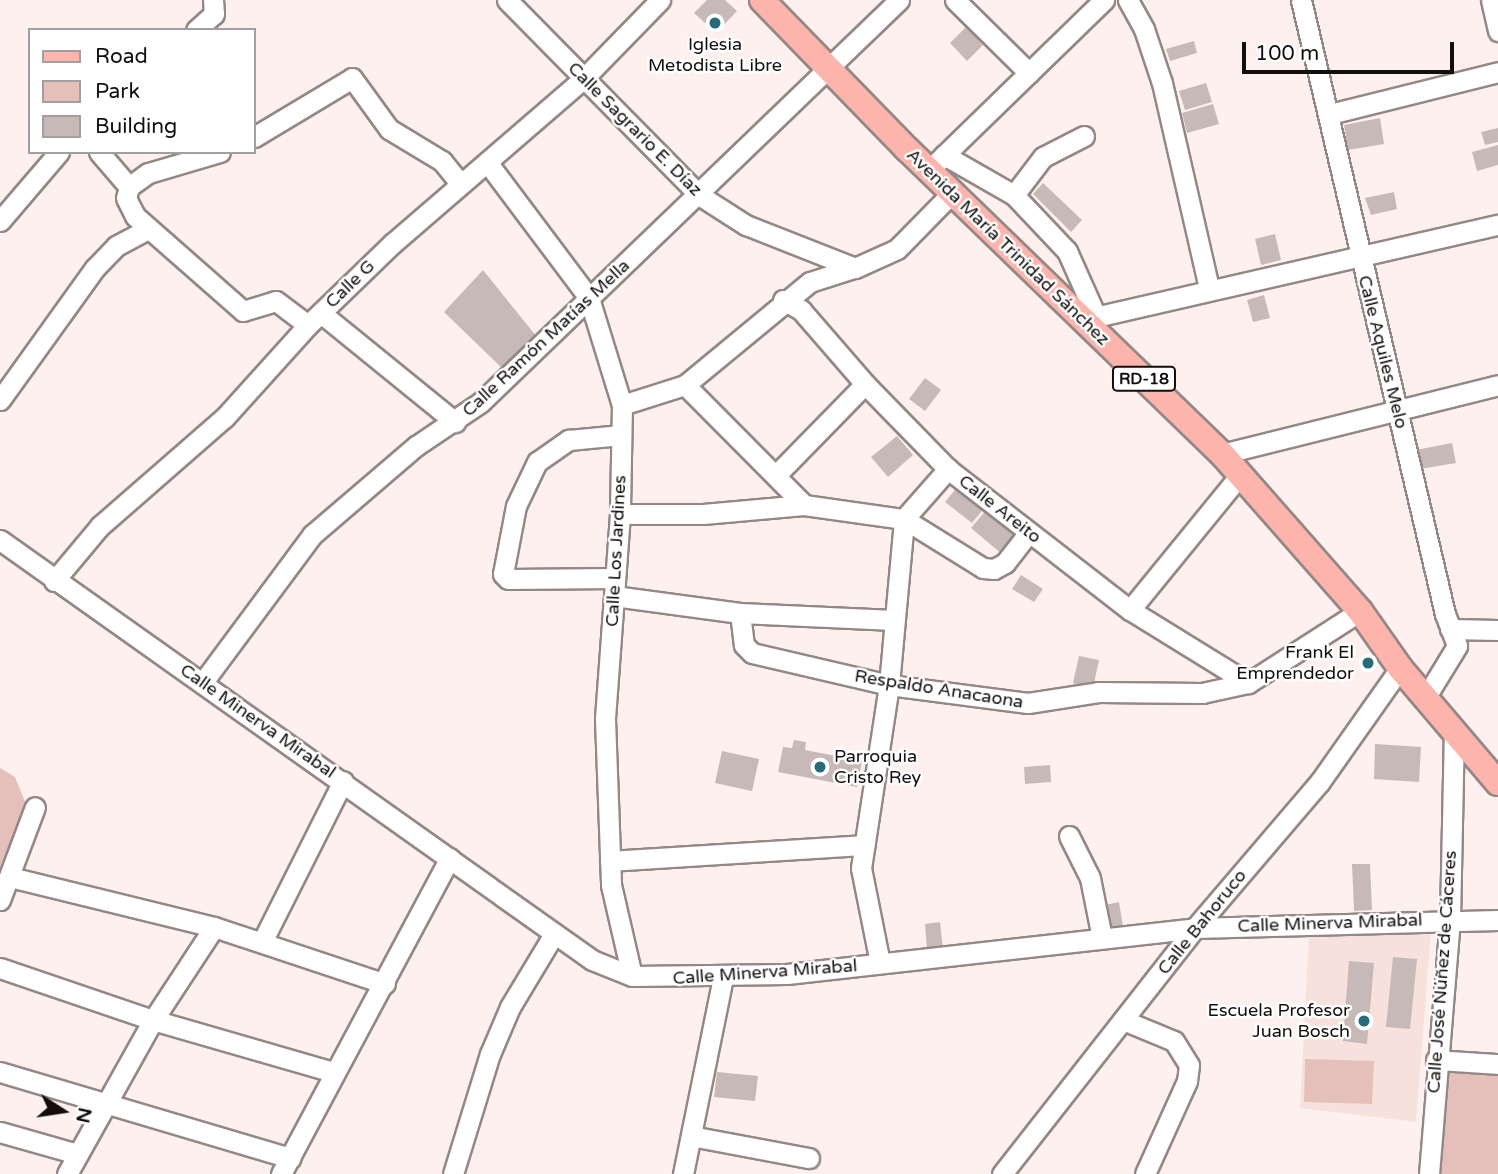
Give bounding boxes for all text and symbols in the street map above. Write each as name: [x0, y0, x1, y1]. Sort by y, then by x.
marker: Iglesia Metodista Libre: [707, 15, 723, 31]
legend: [28, 28, 256, 154]
scale bar: [1246, 28, 1458, 72]
place label: Iglesia Metodista Libre: [648, 34, 782, 76]
text: 100 m: [1255, 41, 1319, 66]
text: Road: [95, 44, 148, 69]
street label: Calle Sagrario E. Díaz: [563, 57, 707, 201]
text: Park: [95, 79, 140, 104]
text: Building: [95, 114, 177, 139]
street label: Avenida María Trinidad Sánchez: [902, 144, 1114, 350]
street label: Calle G: [321, 255, 379, 313]
street label: Calle Ramón Matías Mella: [458, 255, 634, 421]
street label: Calle Aquiles Melo: [1354, 273, 1412, 431]
road number: RD-18: [1111, 366, 1177, 392]
street label: Calle Areito: [954, 470, 1046, 548]
street label: Calle Los Jardines: [601, 475, 631, 627]
place label: Frank El Emprendedor: [1236, 642, 1354, 684]
marker: Frank El Emprendedor: [1360, 655, 1376, 671]
street label: Calle Minerva Mirabal: [176, 659, 340, 783]
street label: Respaldo Anacaona: [853, 665, 1025, 713]
place label: Parroquia Cristo Rey: [834, 746, 921, 788]
marker: Parroquia Cristo Rey: [812, 759, 828, 775]
street label: Calle José Núñez de Cáceres: [1423, 850, 1461, 1094]
street label: Calle Bahoruco: [1153, 865, 1251, 979]
street label: Calle Minerva Mirabal: [1237, 909, 1423, 937]
street label: Calle Minerva Mirabal: [672, 955, 858, 989]
place label: Escuela Profesor Juan Bosch: [1208, 1000, 1350, 1042]
marker: Escuela Profesor Juan Bosch: [1356, 1013, 1372, 1029]
north arrow: [28, 1076, 98, 1146]
text: N: [71, 1106, 96, 1125]

